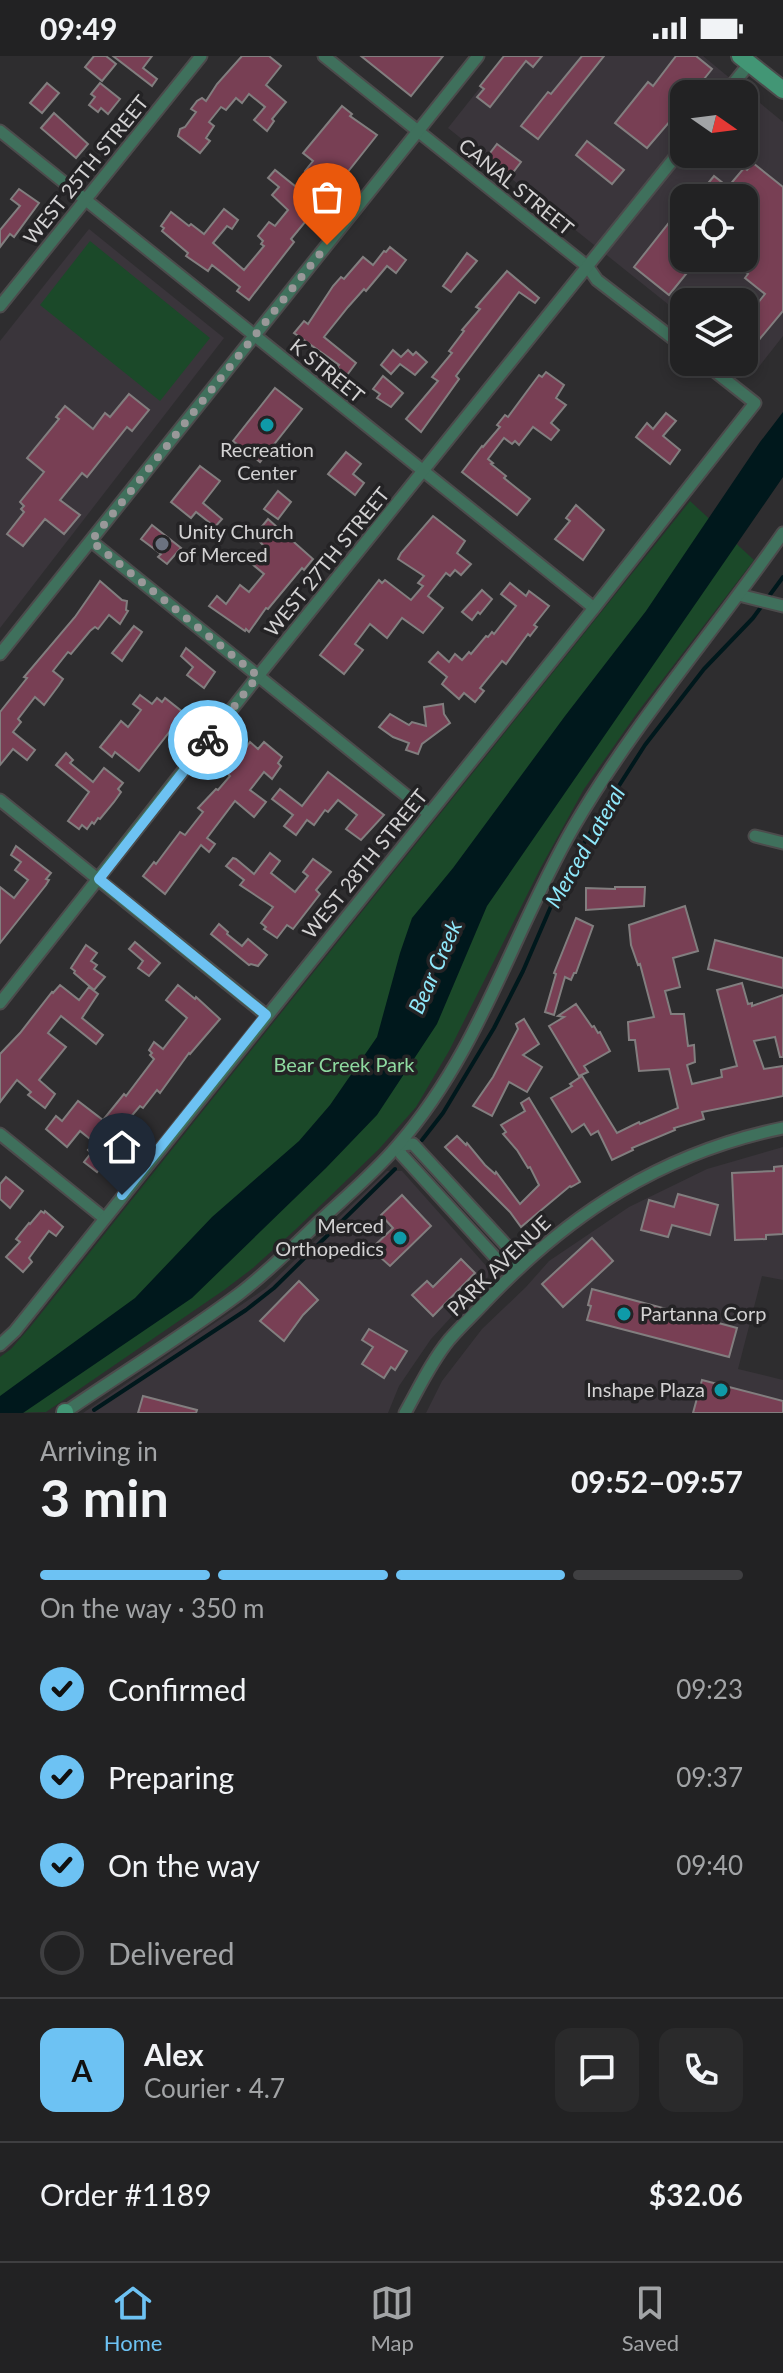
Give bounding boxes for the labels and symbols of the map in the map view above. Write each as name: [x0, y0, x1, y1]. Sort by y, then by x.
north arrow: [670, 80, 758, 168]
street label: WEST 25TH STREET: [18, 90, 153, 249]
street label: CANAL STREET: [454, 133, 579, 240]
pin: [293, 163, 361, 245]
street label: K STREET: [286, 333, 370, 408]
marker: Recreation Center: [258, 416, 276, 434]
place label: Recreation Center: [220, 437, 314, 484]
street label: WEST 27TH STREET: [259, 482, 394, 641]
place label: Unity Church of Merced: [178, 519, 294, 566]
marker: Unity Church of Merced: [153, 535, 171, 553]
courier: [168, 700, 248, 780]
water label: Merced Lateral: [539, 781, 630, 912]
street label: WEST 28TH STREET: [297, 784, 432, 943]
water label: Bear Creek: [402, 915, 467, 1018]
park label: Bear Creek Park: [274, 1052, 415, 1076]
pin: [88, 1113, 156, 1195]
street label: PARK AVENUE: [442, 1210, 555, 1320]
place label: Merced Orthopedics: [275, 1213, 384, 1260]
marker: Merced Orthopedics: [391, 1229, 409, 1247]
place label: Partanna Corp: [640, 1301, 766, 1325]
marker: Partanna Corp: [615, 1305, 633, 1323]
place label: Inshape Plaza: [586, 1377, 705, 1401]
marker: Inshape Plaza: [712, 1381, 730, 1399]

